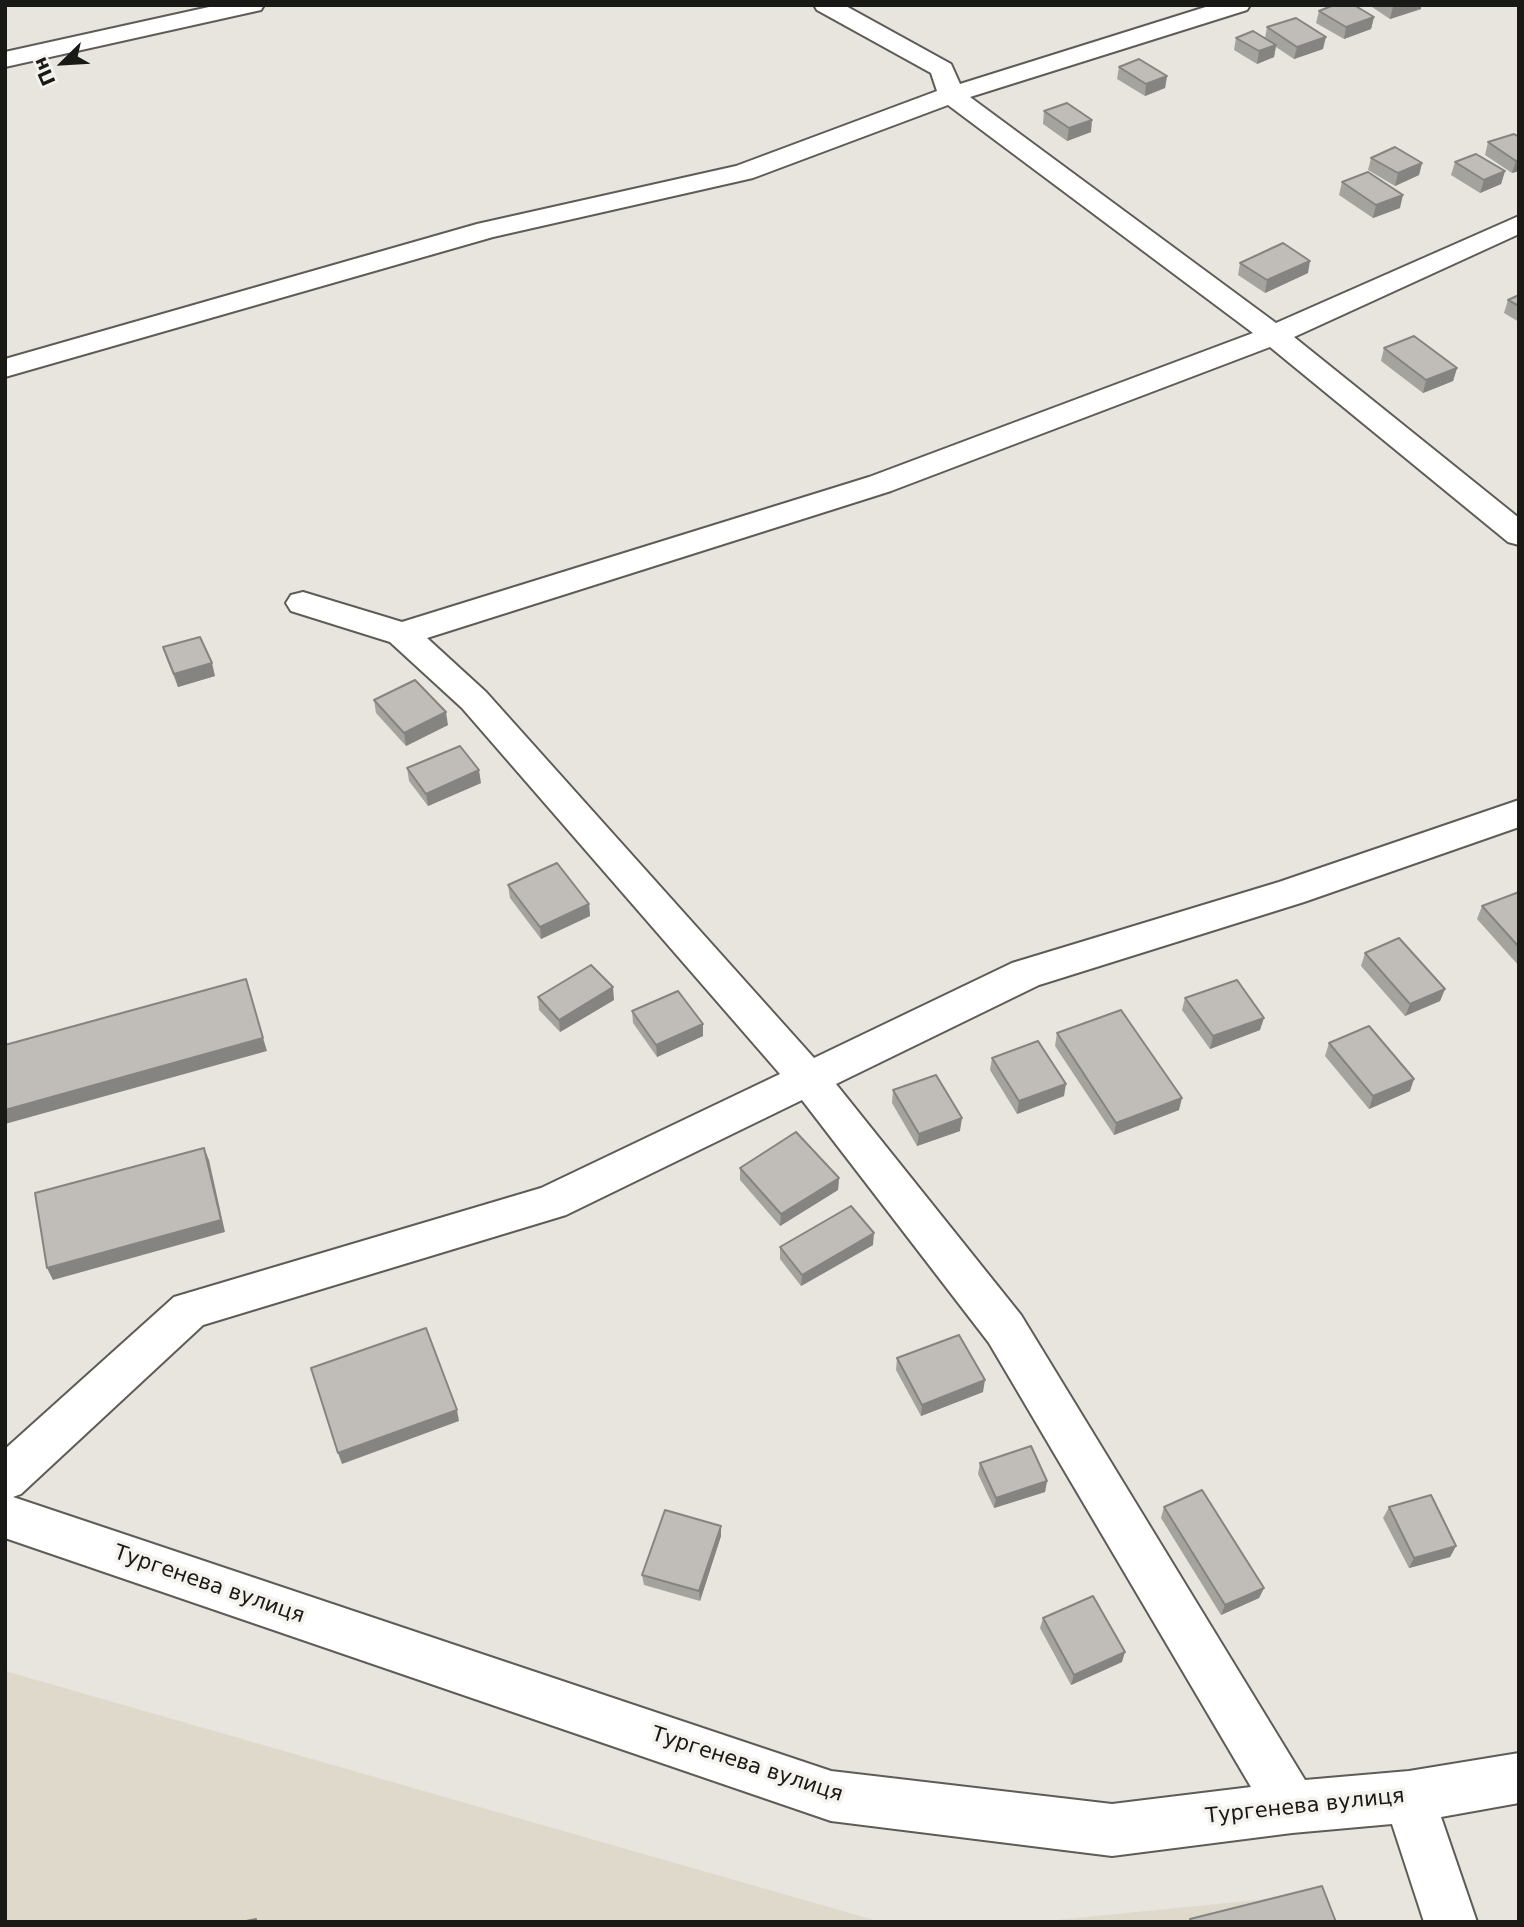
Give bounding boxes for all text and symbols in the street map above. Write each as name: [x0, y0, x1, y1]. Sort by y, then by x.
north arrow: [28, 28, 98, 98]
text: Пн: [28, 54, 60, 89]
street label: Тургенева вулиця: [110, 1541, 308, 1629]
street label: Тургенева вулиця: [648, 1722, 846, 1808]
street label: Тургенева вулиця: [1204, 1784, 1406, 1830]

